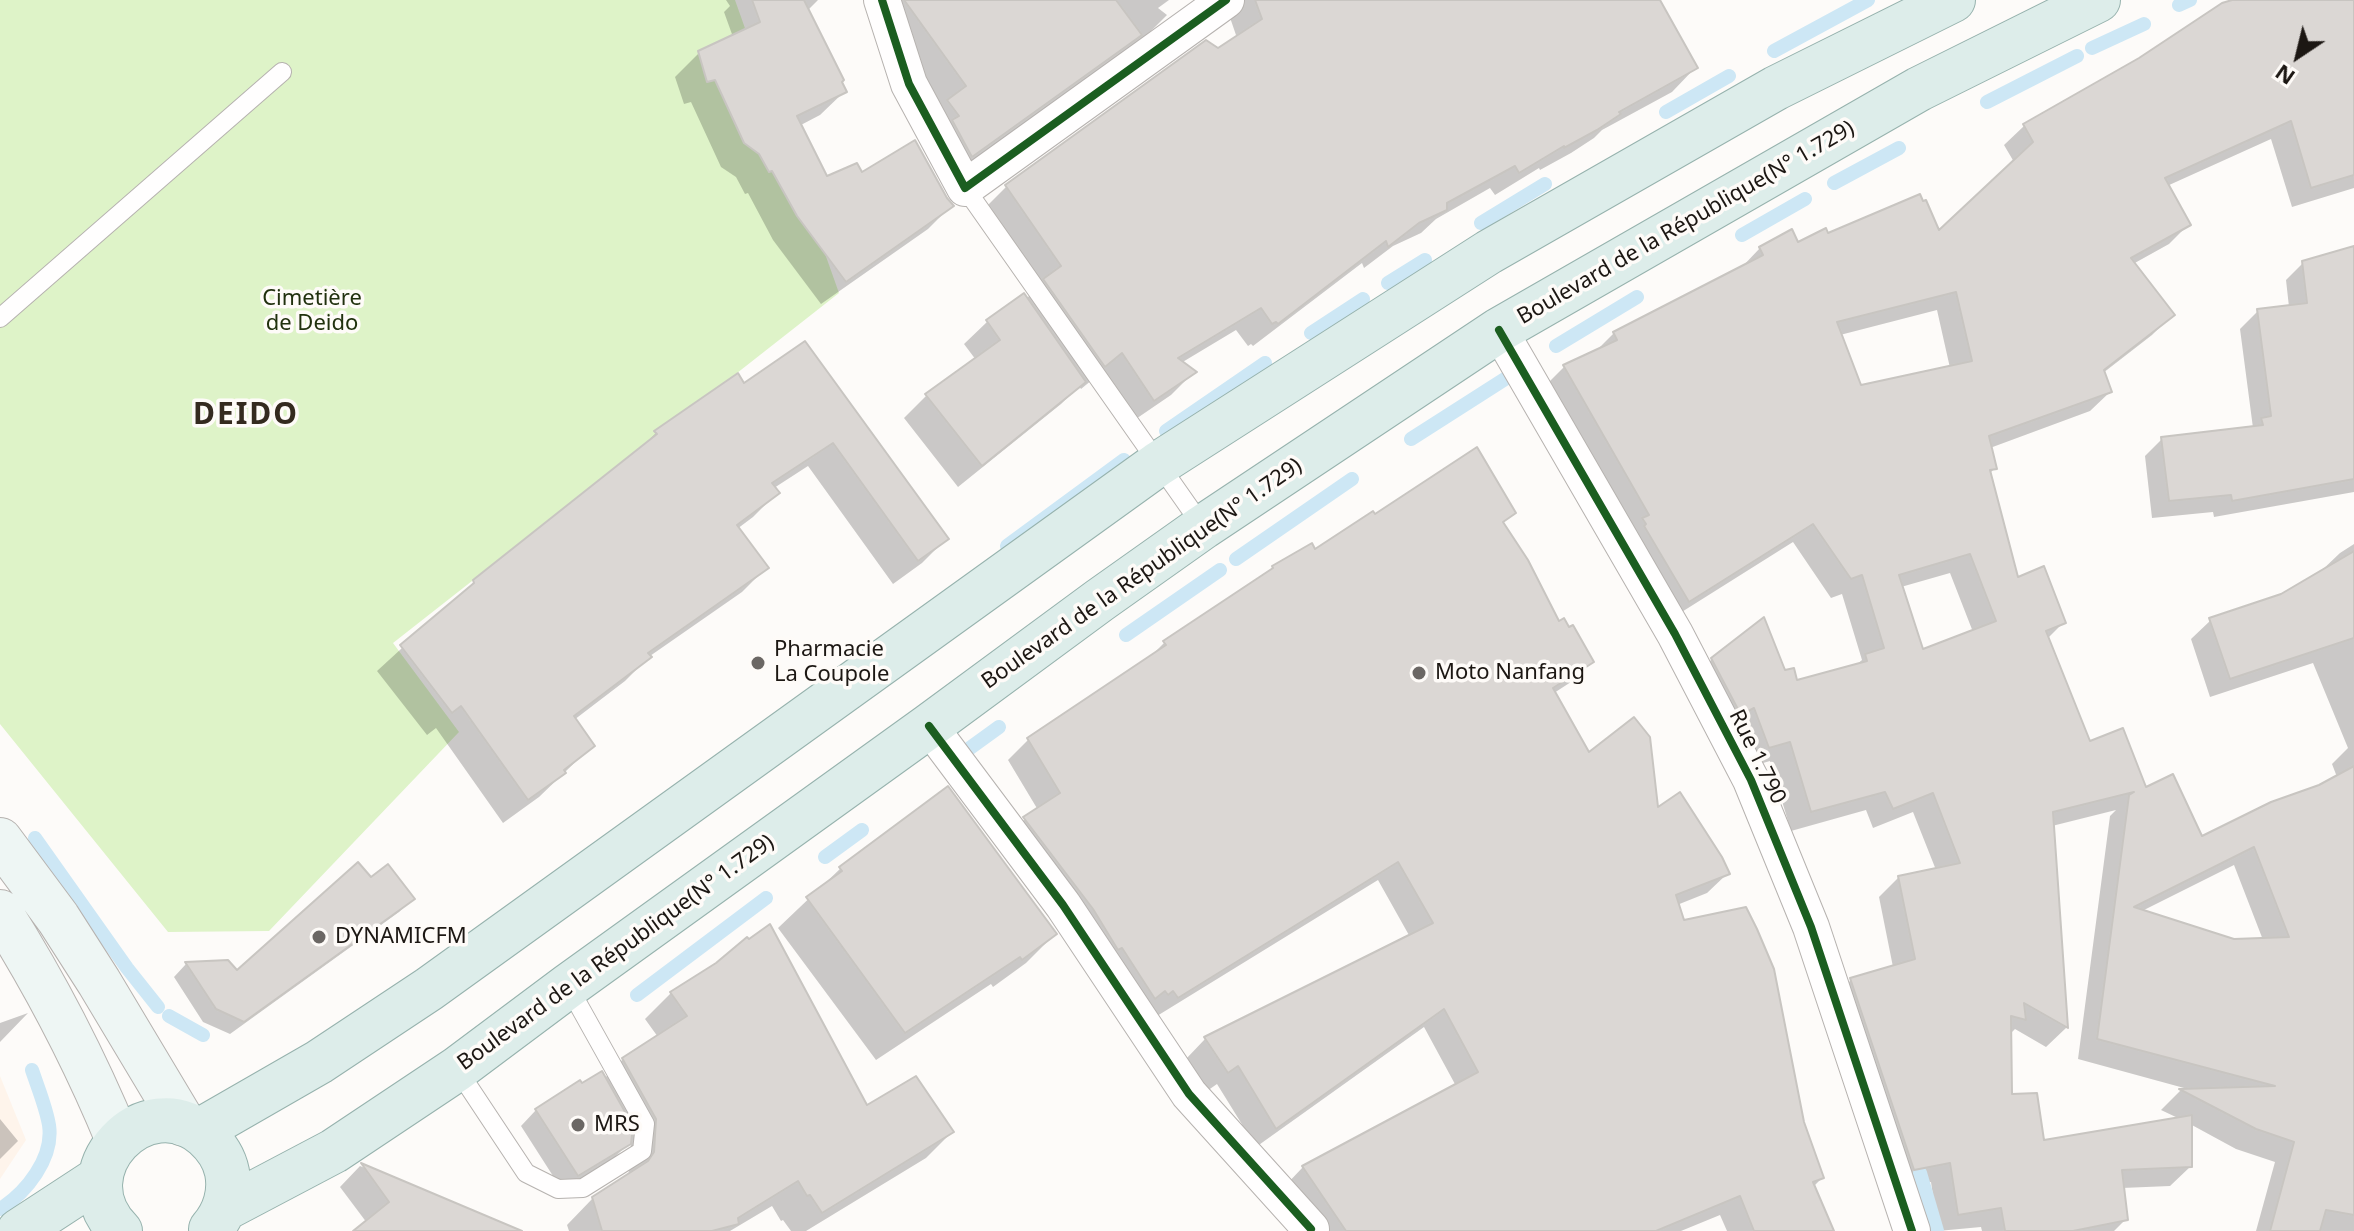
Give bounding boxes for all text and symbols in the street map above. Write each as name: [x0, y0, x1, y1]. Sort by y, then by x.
north arrow: [2258, 16, 2338, 96]
text: N: [2268, 58, 2300, 93]
street label: Boulevard de la République(N° 1.729): [1513, 115, 1859, 331]
park label: Cimetière de Deido: [262, 286, 362, 338]
district label: DEIDO: [193, 397, 299, 433]
street label: Boulevard de la République(N° 1.729): [977, 453, 1307, 695]
place label: Pharmacie La Coupole: [774, 637, 889, 688]
marker: Pharmacie La Coupole: [749, 654, 767, 672]
place label: Moto Nanfang: [1435, 660, 1585, 686]
marker: Moto Nanfang: [1410, 664, 1428, 682]
street label: Rue 1.790: [1723, 706, 1791, 808]
street label: Boulevard de la République(N° 1.729): [453, 829, 779, 1077]
place label: DYNAMICFM: [335, 924, 467, 950]
marker: DYNAMICFM: [310, 928, 328, 946]
place label: MRS: [594, 1112, 640, 1138]
marker: MRS: [569, 1116, 587, 1134]

